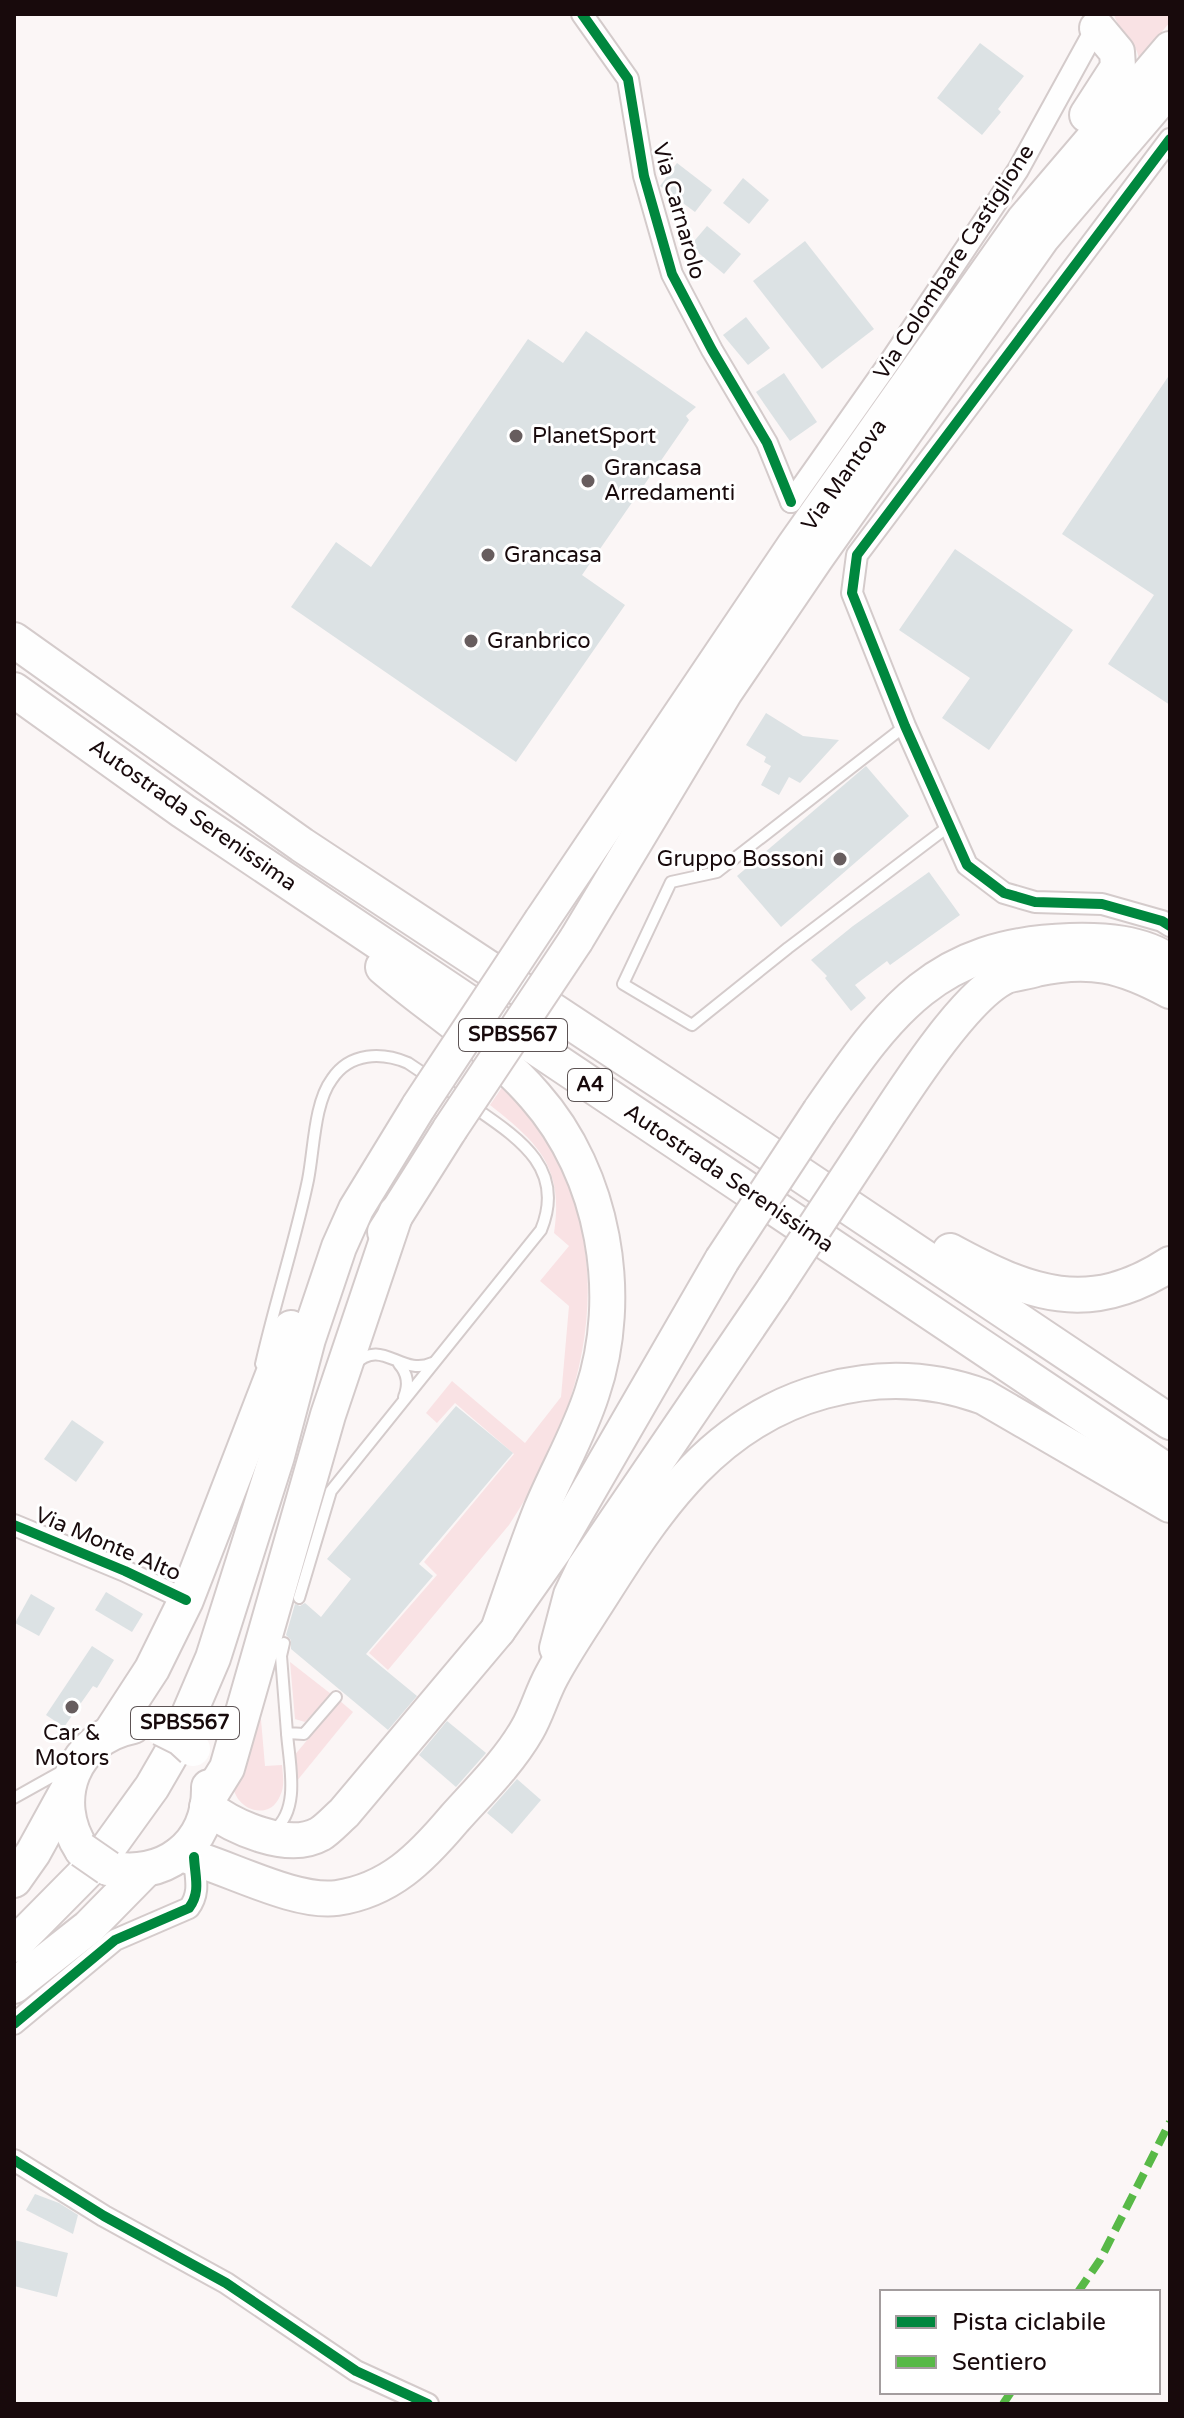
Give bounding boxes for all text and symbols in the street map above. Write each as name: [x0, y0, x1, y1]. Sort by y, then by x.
street label: Via Carnarolo: [647, 140, 711, 282]
street label: Via Colombare Castiglione: [868, 140, 1040, 384]
street label: Via Mantova: [796, 414, 892, 536]
place label: PlanetSport: [532, 423, 656, 449]
marker: PlanetSport: [507, 427, 525, 445]
place label: Grancasa Arredamenti: [604, 455, 735, 506]
marker: Grancasa Arredamenti: [579, 472, 597, 490]
place label: Grancasa: [504, 542, 602, 568]
marker: Grancasa: [479, 546, 497, 564]
place label: Granbrico: [487, 628, 591, 654]
marker: Granbrico: [462, 632, 480, 650]
street label: Autostrada Serenissima: [84, 733, 302, 897]
place label: Gruppo Bossoni: [657, 846, 824, 872]
marker: Gruppo Bossoni: [831, 850, 849, 868]
road number: SPBS567: [459, 1019, 567, 1051]
road number: A4: [568, 1069, 612, 1101]
street label: Autostrada Serenissima: [619, 1098, 839, 1258]
street label: Via Monte Alto: [31, 1502, 185, 1586]
marker: Car & Motors: [63, 1698, 81, 1716]
road number: SPBS567: [131, 1707, 239, 1739]
place label: Car & Motors: [35, 1720, 109, 1771]
legend: [880, 2290, 1160, 2394]
text: Pista ciclabile: [952, 2308, 1106, 2337]
text: Sentiero: [952, 2348, 1047, 2377]

